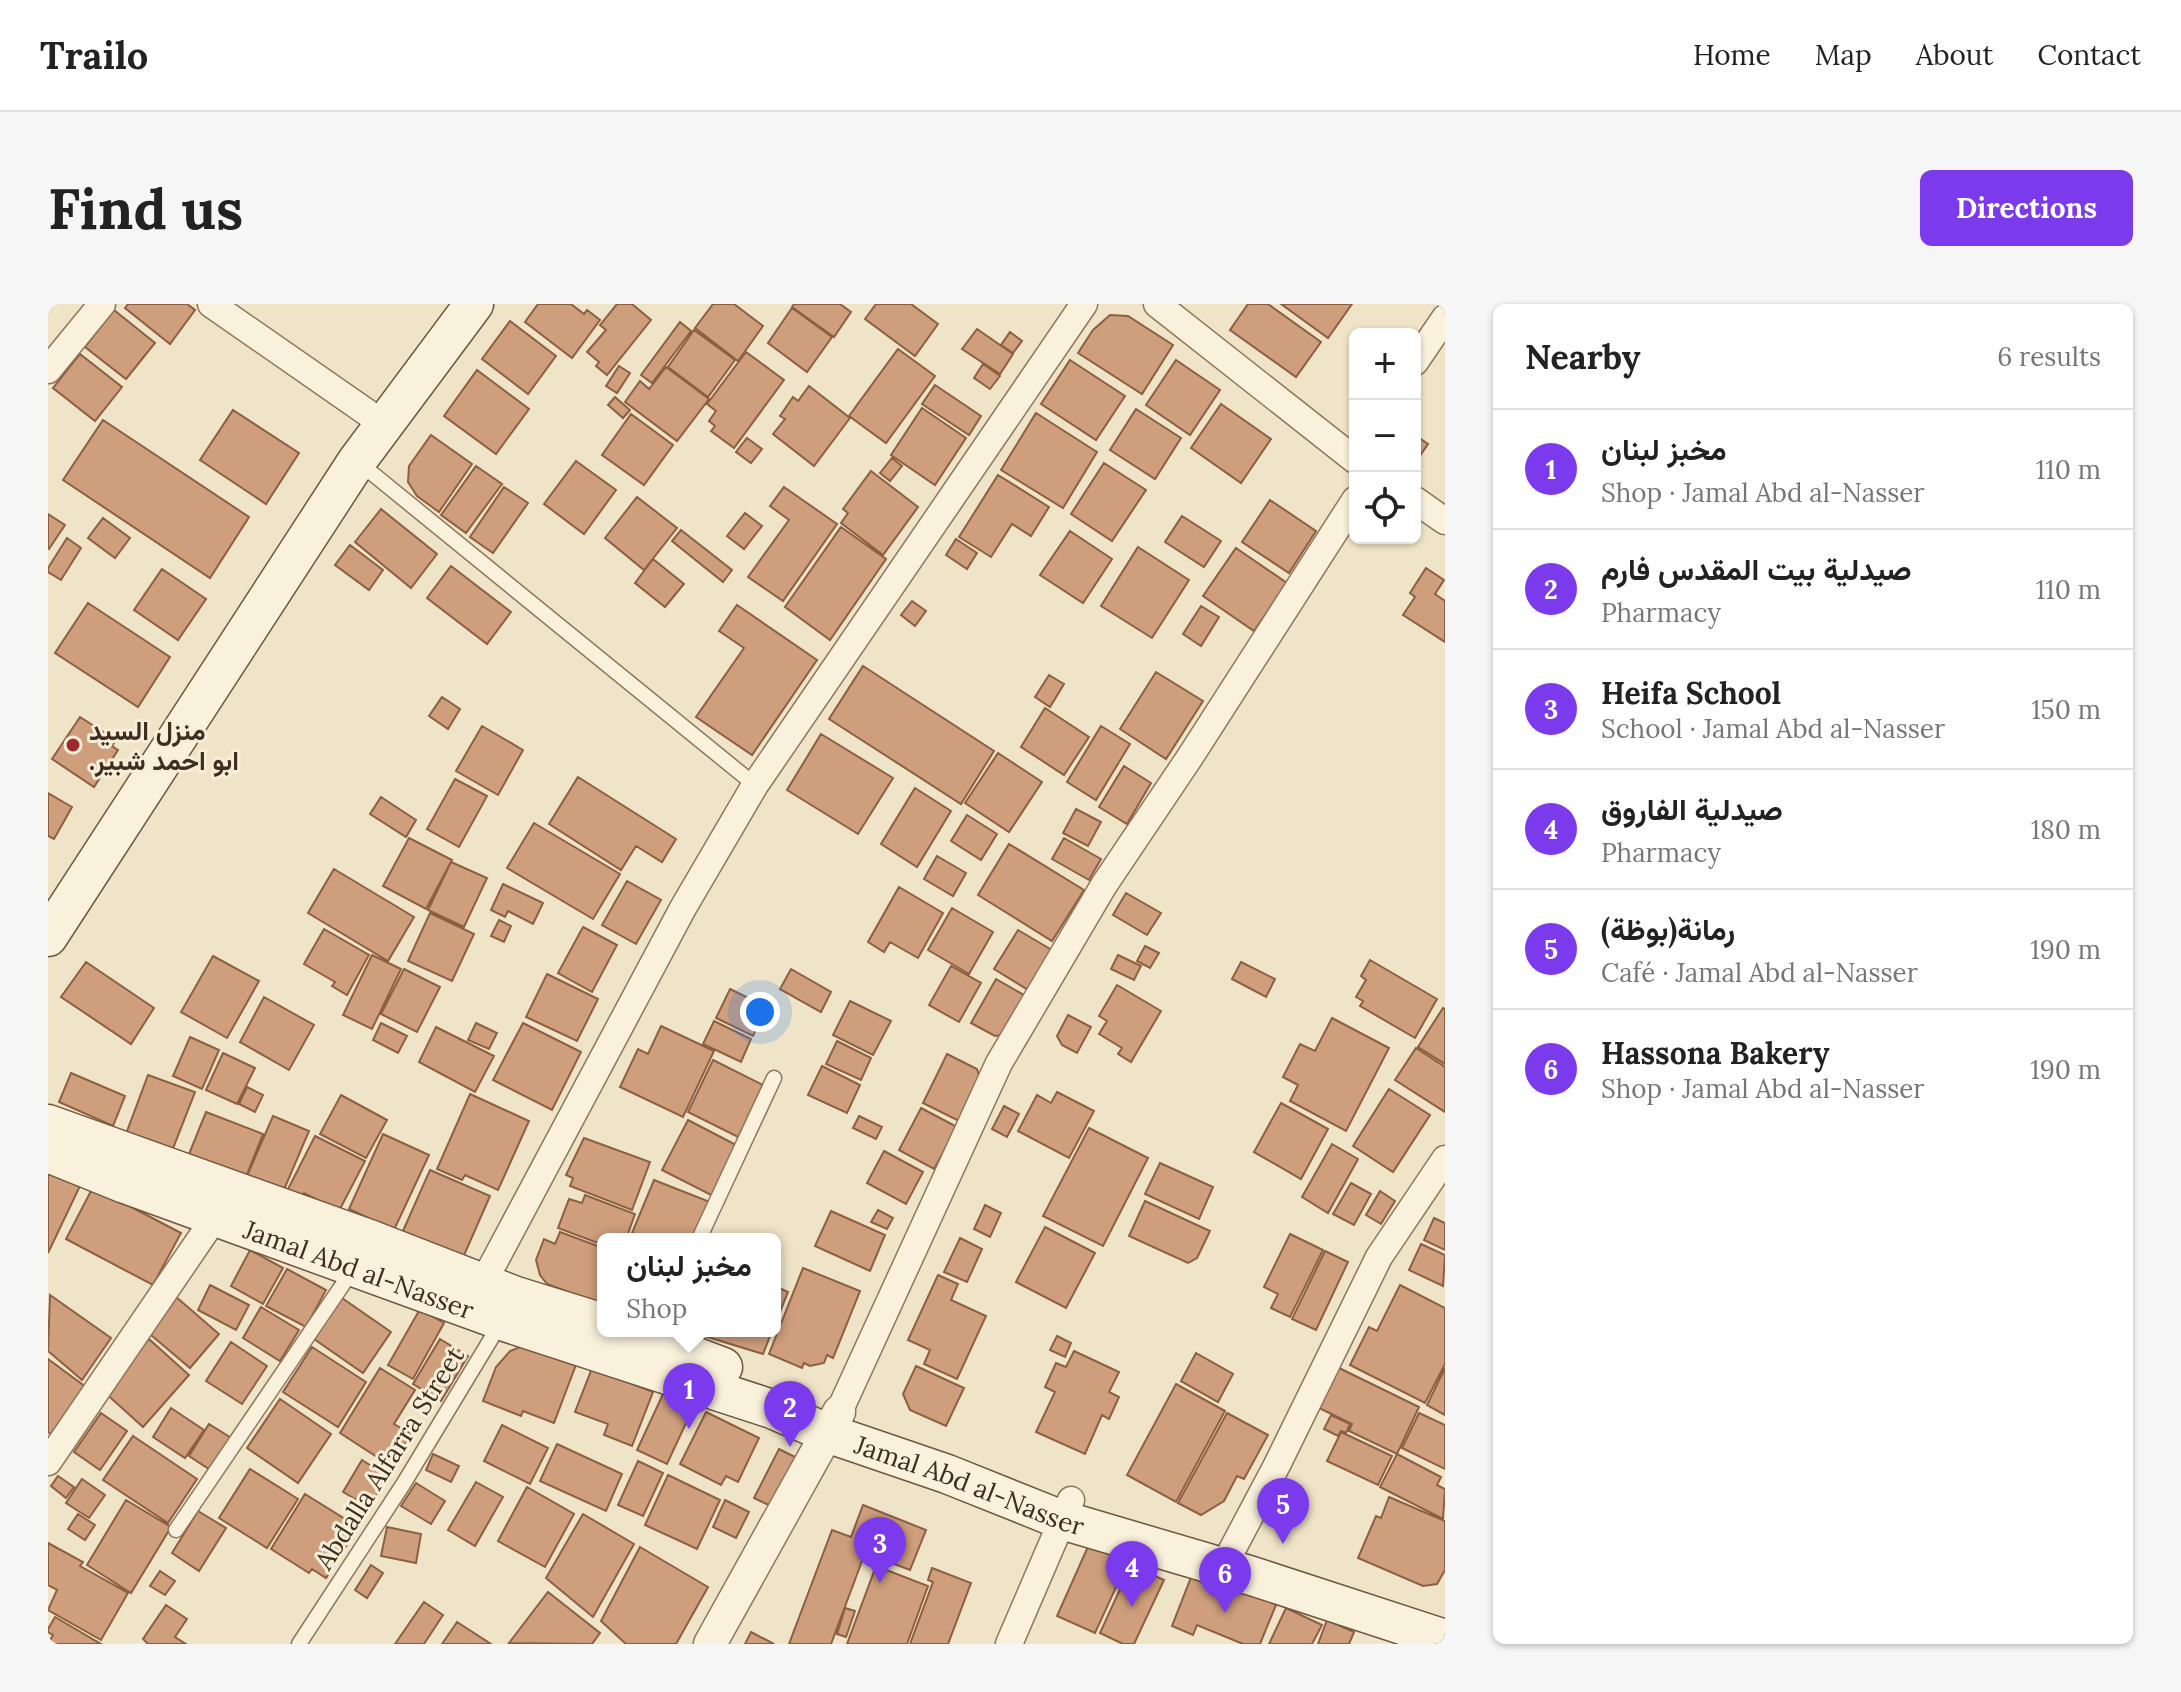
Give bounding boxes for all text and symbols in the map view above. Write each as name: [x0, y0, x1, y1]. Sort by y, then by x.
text: Trailo: [40, 31, 148, 79]
text: Home: [1693, 37, 1771, 73]
text: Map: [1815, 37, 1872, 73]
text: About: [1916, 37, 1993, 73]
text: Contact: [2037, 37, 2141, 73]
button: Directions: [1920, 170, 2133, 246]
text: Find us: [48, 173, 243, 244]
map controls: [1349, 328, 1421, 544]
button: +: [1349, 328, 1421, 400]
text: Nearby: [1525, 335, 1641, 378]
text: 6 results: [1997, 340, 2101, 373]
button: −: [1349, 400, 1421, 472]
text: مخبز لبنان: [1601, 430, 1727, 468]
text: 1: [1546, 453, 1556, 486]
text: 110 m: [2036, 453, 2101, 486]
button: locate: [1349, 472, 1421, 544]
text: Shop · Jamal Abd al-Nasser: [1601, 476, 1925, 509]
text: صيدلية بيت المقدس فارم: [1601, 550, 1912, 588]
text: 2: [1544, 573, 1558, 606]
text: 110 m: [2036, 573, 2101, 606]
text: Pharmacy: [1601, 596, 1721, 629]
text: Heifa School: [1601, 674, 1781, 712]
text: 3: [1544, 693, 1558, 726]
text: 150 m: [2031, 693, 2101, 726]
text: School · Jamal Abd al-Nasser: [1601, 712, 1945, 745]
place label: منزل السيد .ابو احمد شبير: [89, 714, 239, 777]
marker: منزل السيد .ابو احمد شبير: [64, 736, 82, 754]
text: صيدلية الفاروق: [1601, 790, 1783, 828]
text: 4: [1544, 813, 1558, 846]
text: 180 m: [2031, 813, 2101, 846]
text: Pharmacy: [1601, 836, 1721, 869]
text: رمانة(بوظة): [1601, 910, 1735, 948]
text: 5: [1544, 933, 1558, 966]
text: 190 m: [2030, 933, 2101, 966]
text: Café · Jamal Abd al-Nasser: [1601, 956, 1918, 989]
your location: [740, 992, 780, 1032]
text: Hassona Bakery: [1601, 1034, 1829, 1072]
text: 6: [1544, 1053, 1558, 1086]
text: 190 m: [2030, 1053, 2101, 1086]
text: Shop · Jamal Abd al-Nasser: [1601, 1072, 1925, 1105]
street label: Jamal Abd al-Nasser: [238, 1212, 479, 1326]
popup: [597, 1233, 781, 1337]
text: مخبز لبنان: [626, 1246, 752, 1284]
text: Shop: [626, 1292, 687, 1325]
street label: Abdalla Alfarra Street: [306, 1340, 471, 1576]
pin: 1: [663, 1363, 715, 1429]
pin: 2: [764, 1381, 816, 1447]
street label: Jamal Abd al-Nasser: [850, 1427, 1089, 1542]
pin: 5: [1257, 1478, 1309, 1544]
pin: 3: [854, 1517, 906, 1583]
pin: 4: [1106, 1541, 1158, 1607]
pin: 6: [1199, 1547, 1251, 1613]

